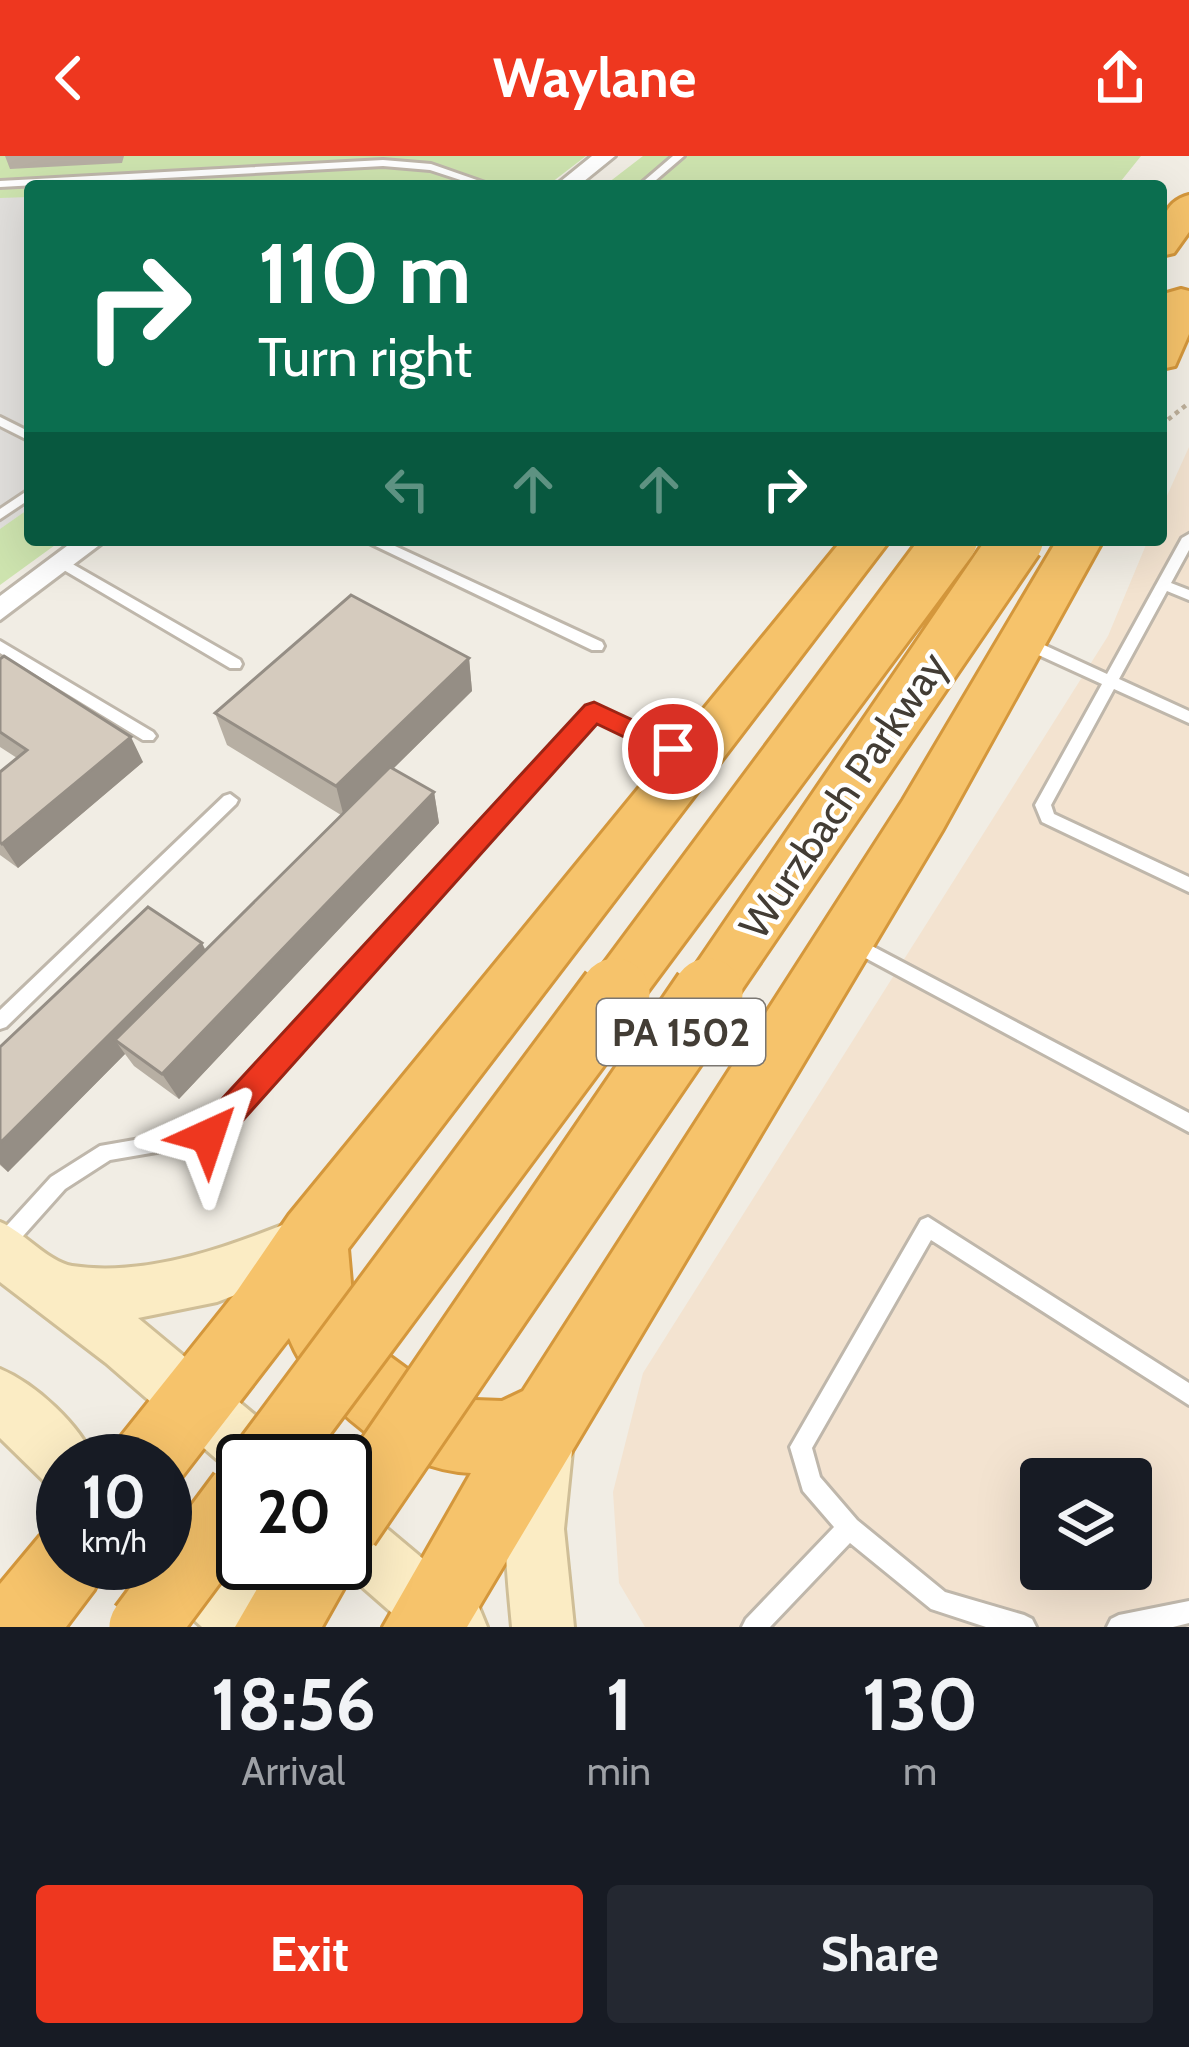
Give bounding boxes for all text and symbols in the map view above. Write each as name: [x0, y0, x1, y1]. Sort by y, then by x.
icon: back: [36, 45, 102, 111]
text: Waylane: [493, 45, 696, 111]
icon: share: [1087, 45, 1153, 111]
text: 110 m: [258, 222, 471, 324]
icon: right: [60, 228, 216, 384]
text: Turn right: [258, 324, 472, 390]
icon: left: [374, 456, 440, 522]
icon: ahead: [500, 456, 566, 522]
icon: ahead: [626, 456, 692, 522]
icon: right: [752, 456, 818, 522]
street label: Wurzbach Parkway: [728, 642, 958, 948]
pin: [622, 698, 724, 800]
icon: arrive: [640, 716, 706, 782]
road number: PA 1502: [597, 999, 765, 1065]
position arrow: [145, 1073, 271, 1199]
speed limit sign: 20: [216, 1434, 372, 1590]
map controls: [1020, 1458, 1152, 1590]
button: layers: [1020, 1458, 1152, 1590]
text: 10: [82, 1460, 146, 1533]
text: km/h: [81, 1523, 147, 1560]
text: 18:56: [211, 1661, 376, 1748]
text: 1: [606, 1661, 632, 1748]
text: 130: [862, 1661, 978, 1748]
text: Arrival: [242, 1747, 345, 1795]
text: min: [587, 1747, 651, 1795]
text: m: [903, 1747, 937, 1795]
button: Exit: [36, 1885, 583, 2023]
button: Share: [607, 1885, 1153, 2023]

